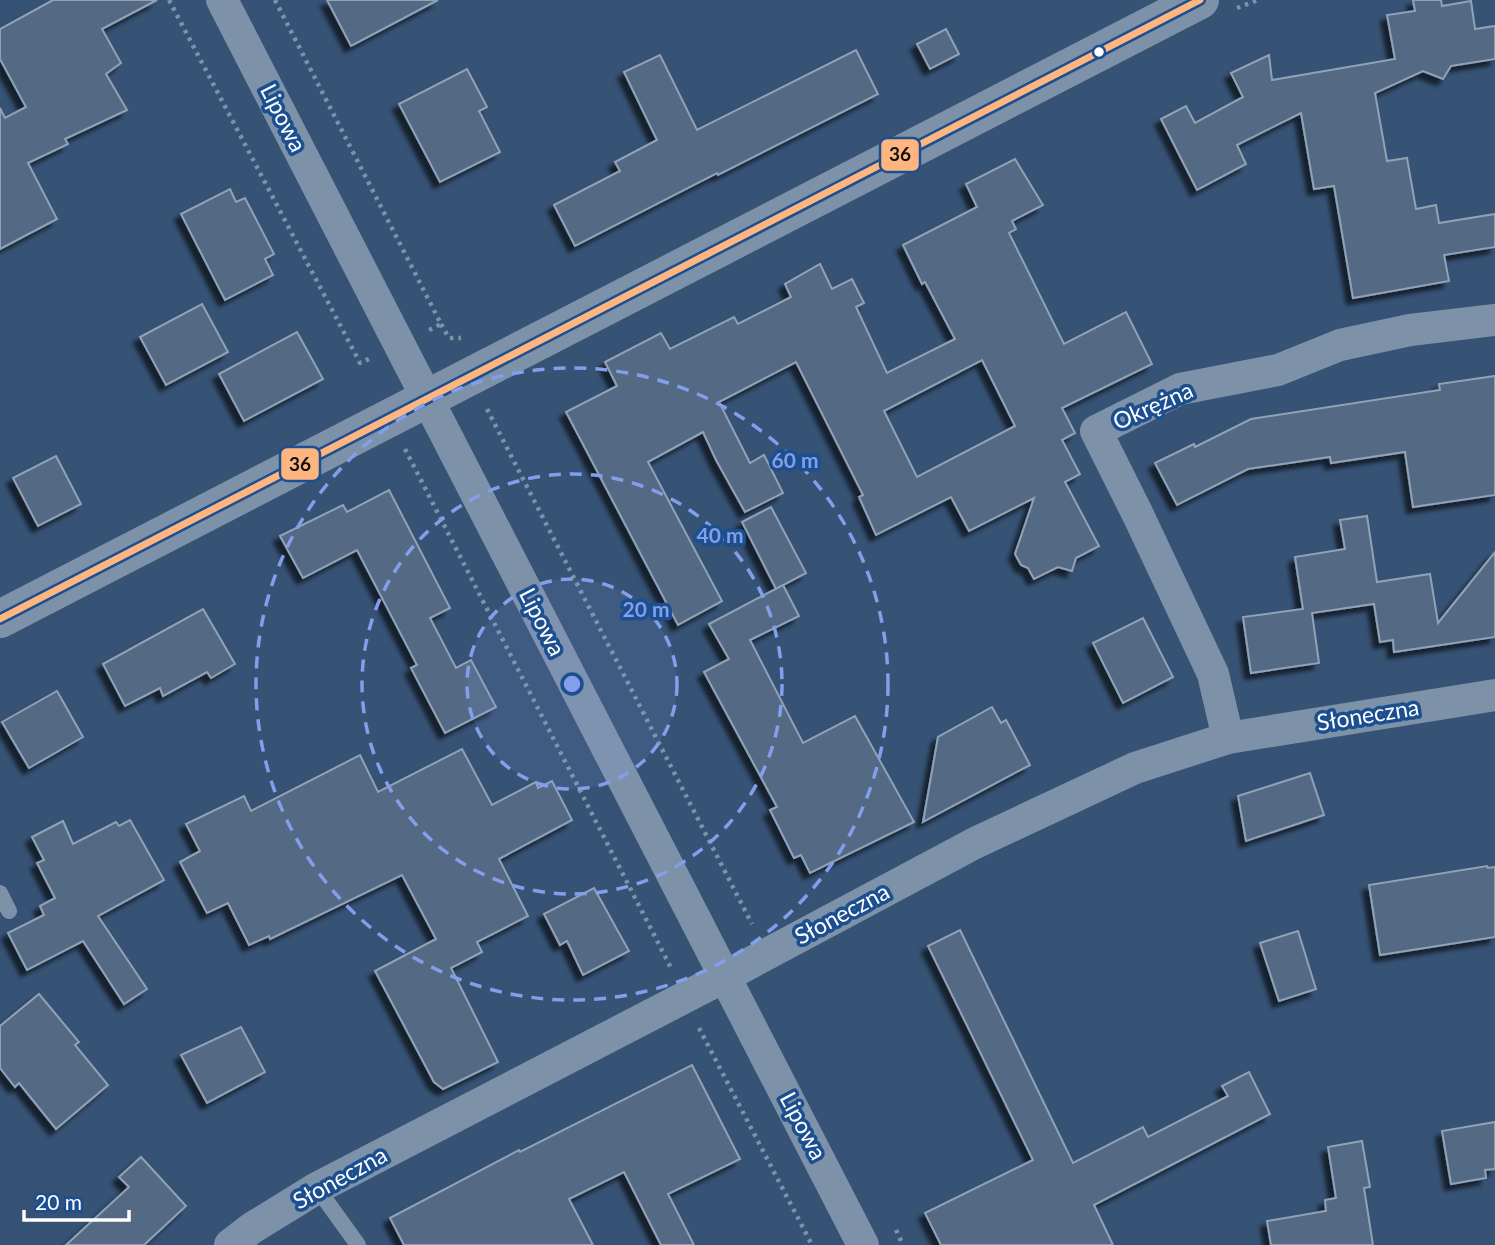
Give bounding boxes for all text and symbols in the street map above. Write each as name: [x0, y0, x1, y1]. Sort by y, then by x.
unlabelled marker: [1092, 45, 1106, 59]
street label: Lipowa: [255, 79, 313, 156]
line badge: 36: [880, 138, 920, 172]
text: 36: [889, 142, 911, 165]
street label: Okrężna: [1108, 375, 1197, 435]
line badge: 36: [280, 447, 320, 481]
text: 60 m: [771, 447, 819, 472]
text: 36: [289, 452, 311, 475]
text: 40 m: [696, 522, 744, 547]
street label: Lipowa: [514, 583, 572, 660]
text: 20 m: [622, 596, 670, 621]
centre of rings: [560, 672, 584, 696]
street label: Słoneczna: [1315, 692, 1421, 736]
street label: Słoneczna: [789, 877, 894, 950]
street label: Lipowa: [775, 1087, 833, 1164]
street label: Słoneczna: [288, 1140, 391, 1214]
scale bar: [24, 1178, 130, 1222]
text: 20 m: [35, 1189, 82, 1214]

